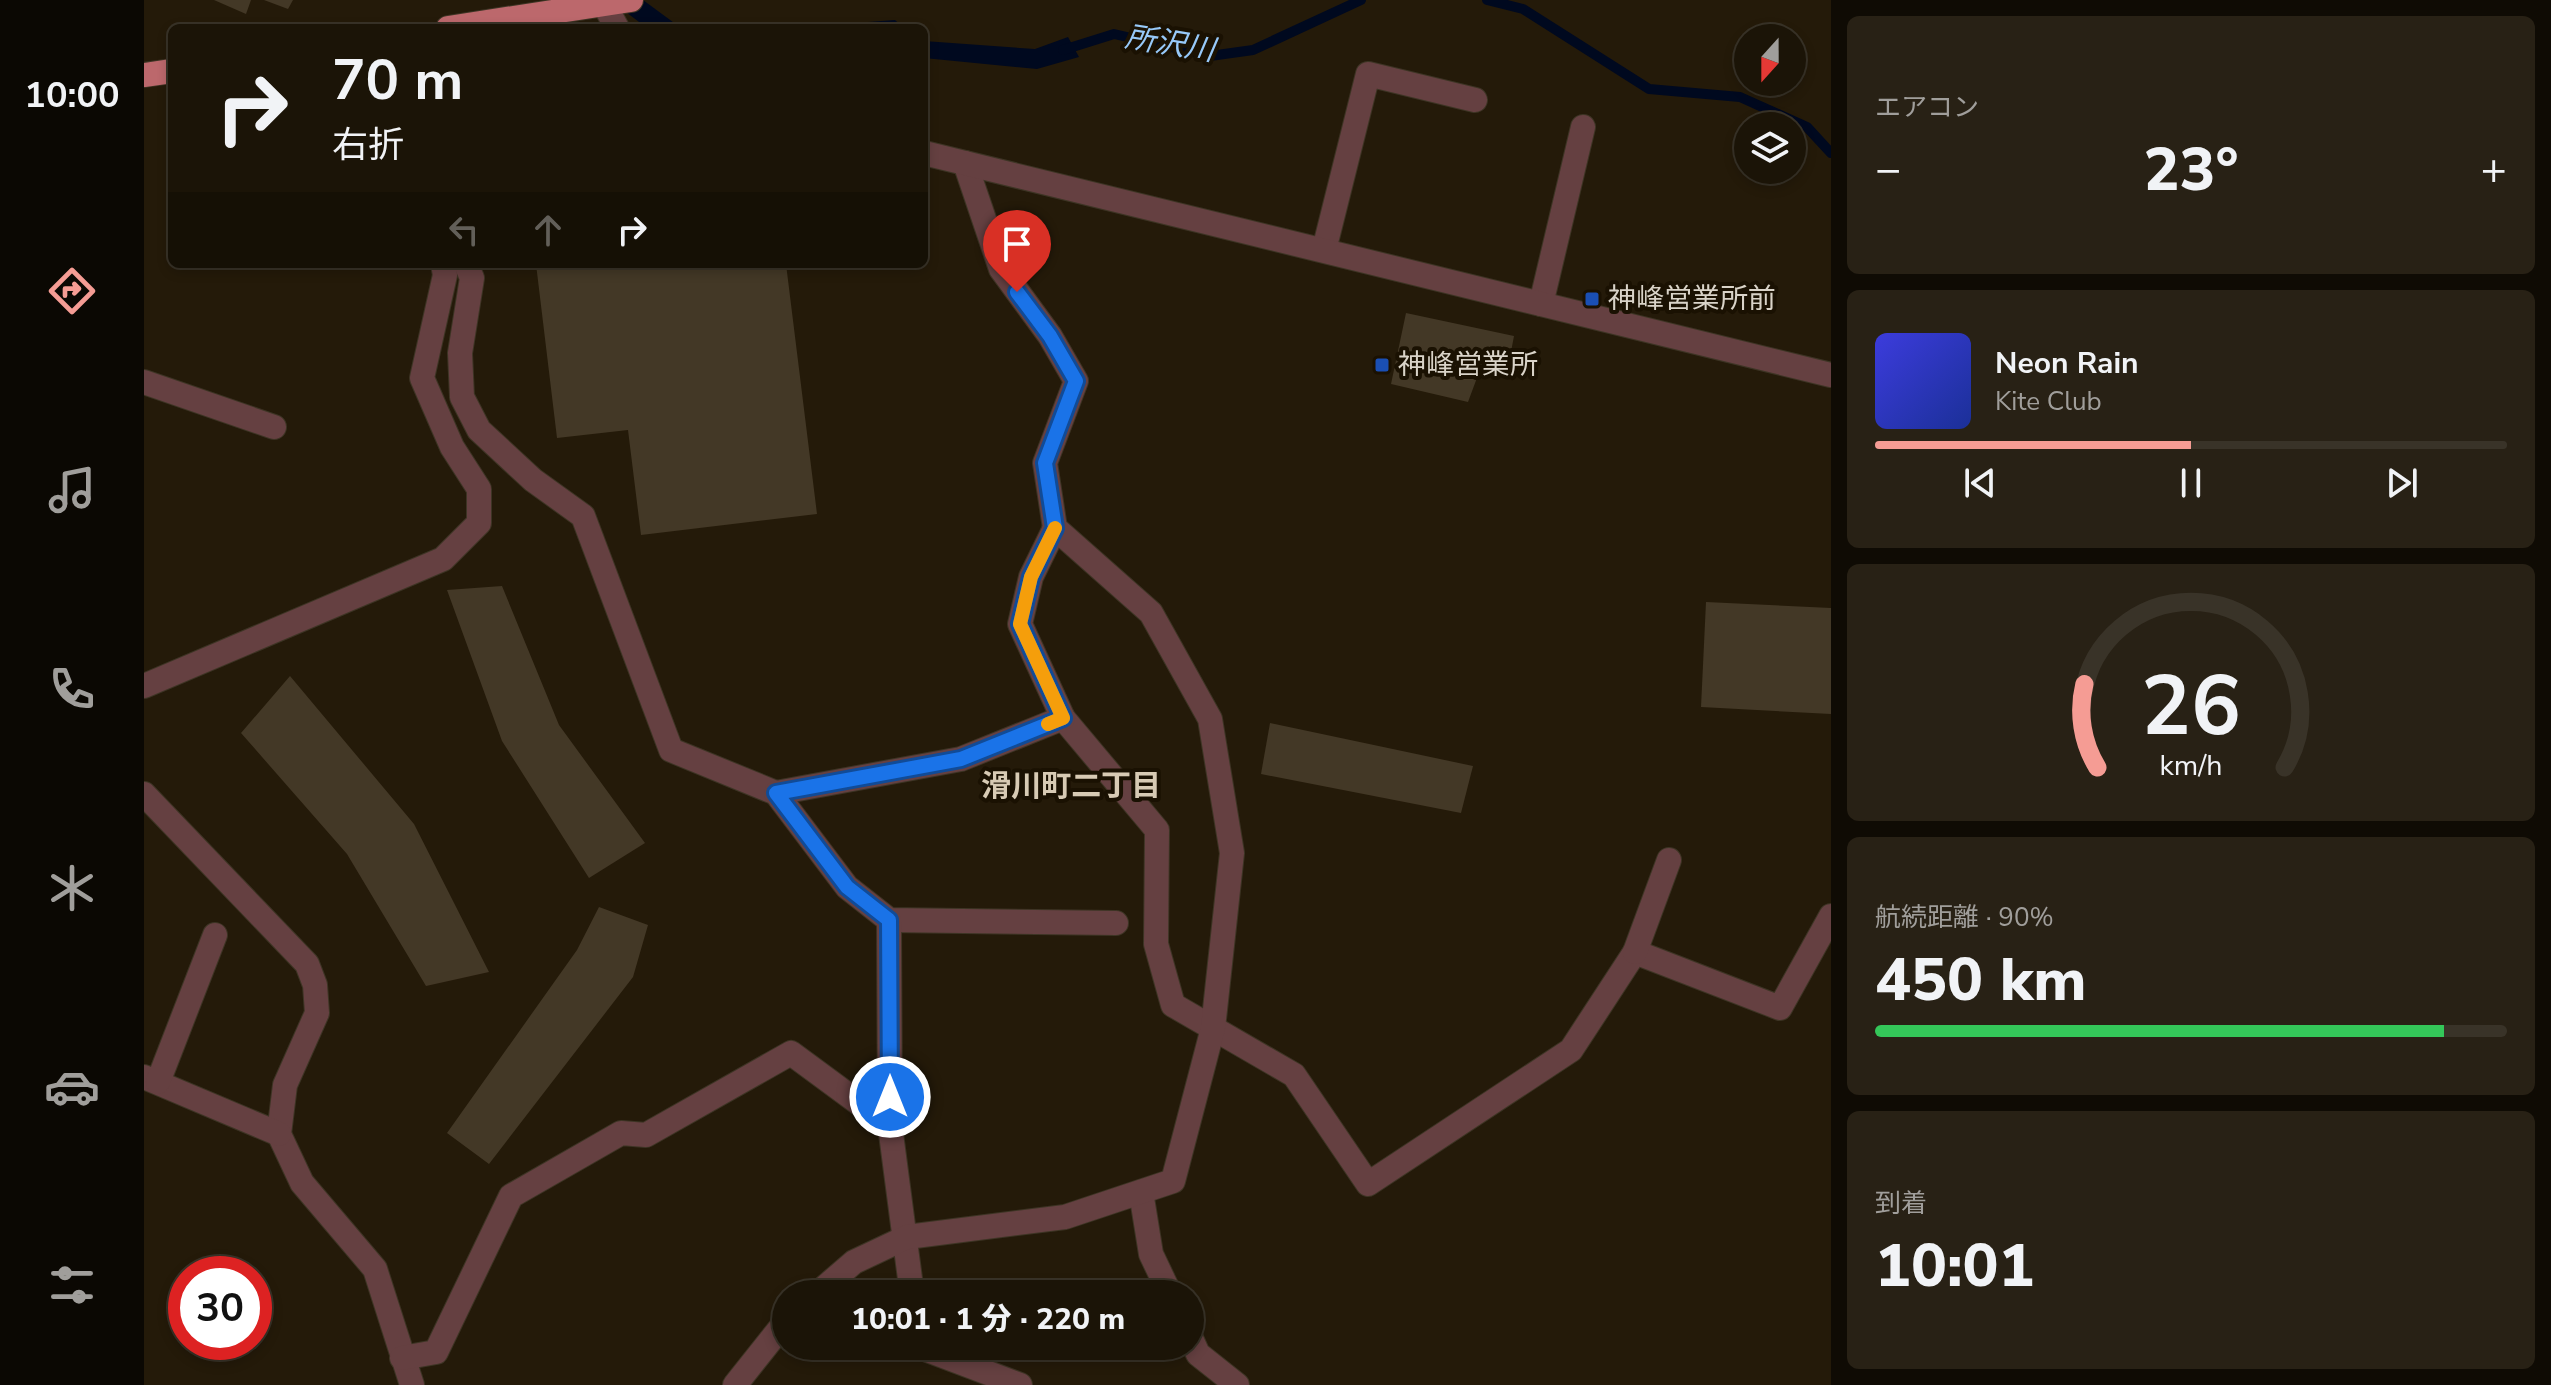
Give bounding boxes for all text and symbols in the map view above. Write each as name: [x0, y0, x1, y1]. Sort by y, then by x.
water label: 所沢川: [1122, 17, 1221, 72]
north arrow: [1734, 24, 1806, 96]
map controls: [1734, 24, 1806, 184]
text: 70 m: [332, 42, 463, 119]
icon: right: [200, 56, 304, 160]
text: 10:00: [24, 71, 120, 120]
text: エアコン: [1875, 90, 1979, 125]
button: layers: [1734, 112, 1806, 184]
text: 右折: [332, 121, 404, 170]
text: 23°: [2143, 129, 2239, 211]
text: −: [1875, 140, 1901, 200]
text: +: [2481, 140, 2507, 200]
icon: left: [442, 208, 486, 252]
icon: ahead: [526, 208, 570, 252]
icon: right: [610, 208, 654, 252]
pin: [983, 210, 1051, 292]
icon: arrive: [995, 222, 1039, 266]
icon: directions: [44, 263, 100, 319]
place label: 神峰営業所前: [1608, 280, 1776, 318]
marker: 神峰営業所前: [1583, 290, 1601, 308]
text: Neon Rain: [1995, 343, 2139, 384]
place label: 神峰営業所: [1398, 346, 1538, 384]
marker: 神峰営業所: [1373, 356, 1391, 374]
text: Kite Club: [1995, 384, 2102, 419]
icon: previous: [1958, 461, 2002, 505]
icon: pause: [2169, 461, 2213, 505]
icon: next: [2380, 461, 2424, 505]
icon: music: [44, 462, 100, 518]
text: 26: [2141, 650, 2241, 763]
icon: phone: [44, 661, 100, 717]
text: km/h: [2160, 747, 2222, 786]
district label: 滑川町二丁目: [981, 766, 1161, 807]
icon: climate: [44, 860, 100, 916]
text: 航続距離 · 90%: [1875, 900, 2054, 935]
text: 450 km: [1875, 939, 2087, 1021]
position arrow: [848, 1055, 932, 1139]
icon: car: [44, 1059, 100, 1115]
text: 到着: [1875, 1186, 1927, 1221]
text: 10:01: [1875, 1225, 2035, 1307]
speed limit sign: 30: [168, 1256, 272, 1360]
icon: filters: [44, 1257, 100, 1313]
text: 10:01 · 1 分 · 220 m: [851, 1299, 1125, 1340]

